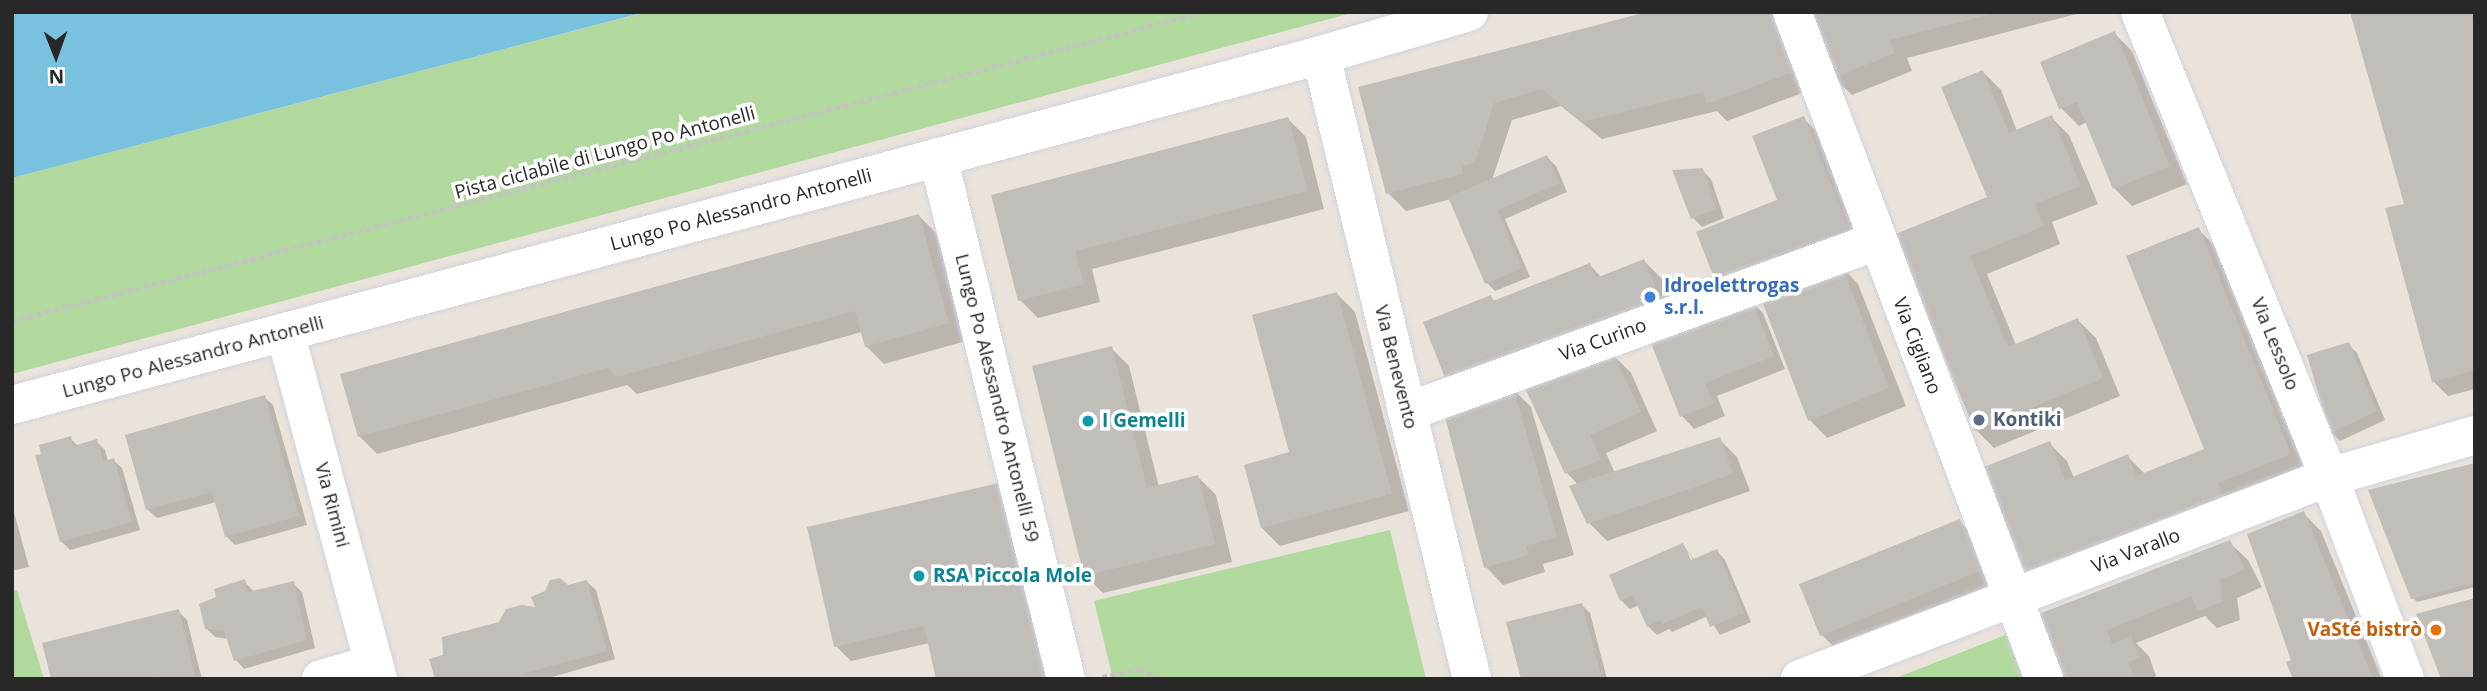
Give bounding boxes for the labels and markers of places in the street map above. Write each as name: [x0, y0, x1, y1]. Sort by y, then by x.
place label: Idroelettrogas s.r.l.: [1664, 275, 1799, 319]
marker: Idroelettrogas s.r.l.: [1642, 289, 1658, 305]
place label: Kontiki: [1993, 409, 2061, 431]
place label: I Gemelli: [1102, 410, 1185, 432]
marker: Kontiki: [1971, 412, 1987, 428]
marker: I Gemelli: [1080, 413, 1096, 429]
place label: RSA Piccola Mole: [933, 565, 1092, 587]
marker: RSA Piccola Mole: [911, 568, 927, 584]
place label: VaSté bistrò: [2307, 619, 2422, 641]
marker: VaSté bistrò: [2428, 622, 2444, 638]

